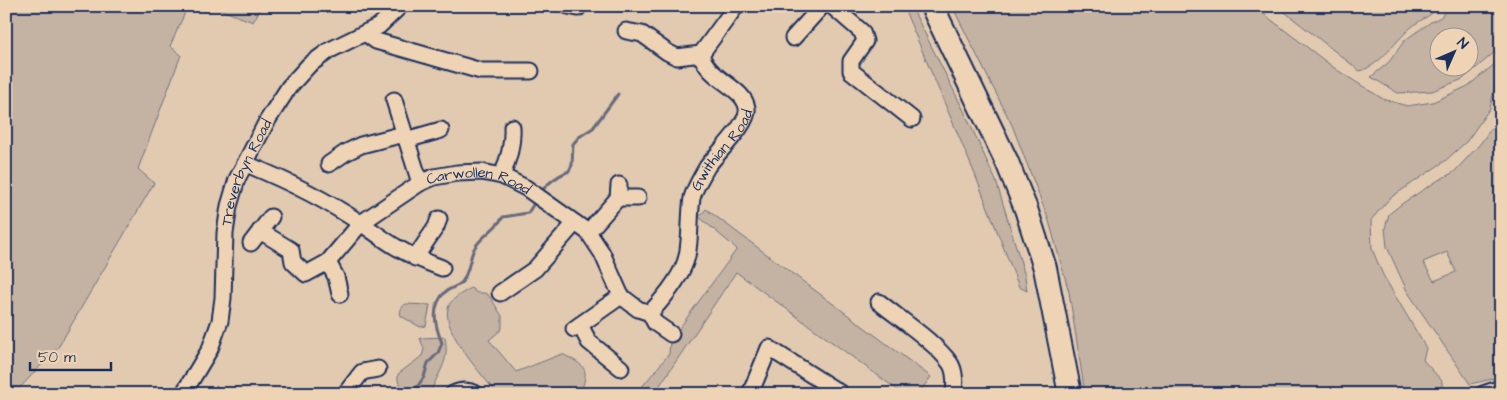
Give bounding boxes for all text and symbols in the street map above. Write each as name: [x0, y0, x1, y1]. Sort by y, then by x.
north arrow: [1430, 28, 1480, 78]
text: N: [1452, 33, 1473, 54]
street label: Gwithian Road: [686, 107, 758, 194]
street label: Treverbyn Road: [216, 115, 277, 227]
street label: Carwollen Road: [423, 162, 536, 200]
scale bar: [30, 340, 111, 372]
text: 50 m: [38, 347, 76, 368]

